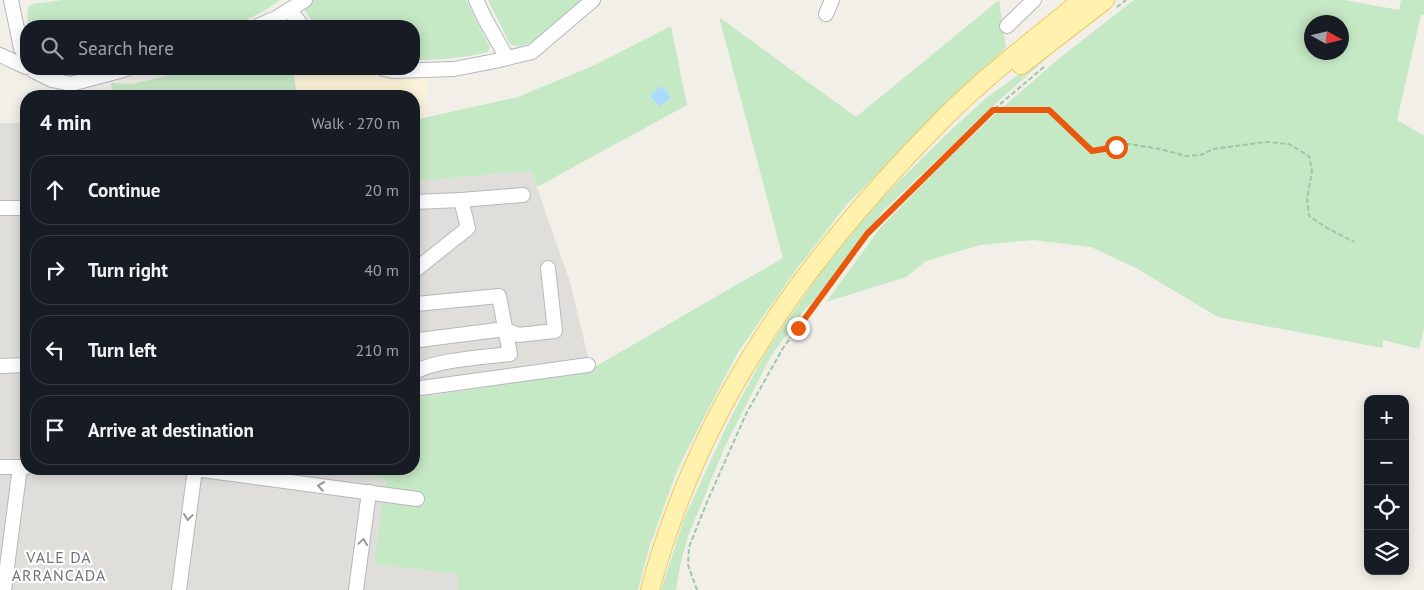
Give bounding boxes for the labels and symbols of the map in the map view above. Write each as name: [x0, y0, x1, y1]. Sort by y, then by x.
north arrow: [1304, 15, 1349, 60]
route start: [1105, 136, 1128, 159]
route end: [787, 317, 810, 340]
one-way arrow: [317, 481, 325, 492]
one-way arrow: [184, 513, 194, 521]
one-way arrow: [357, 537, 367, 546]
district label: VALE DA ARRANCADA: [12, 547, 106, 585]

